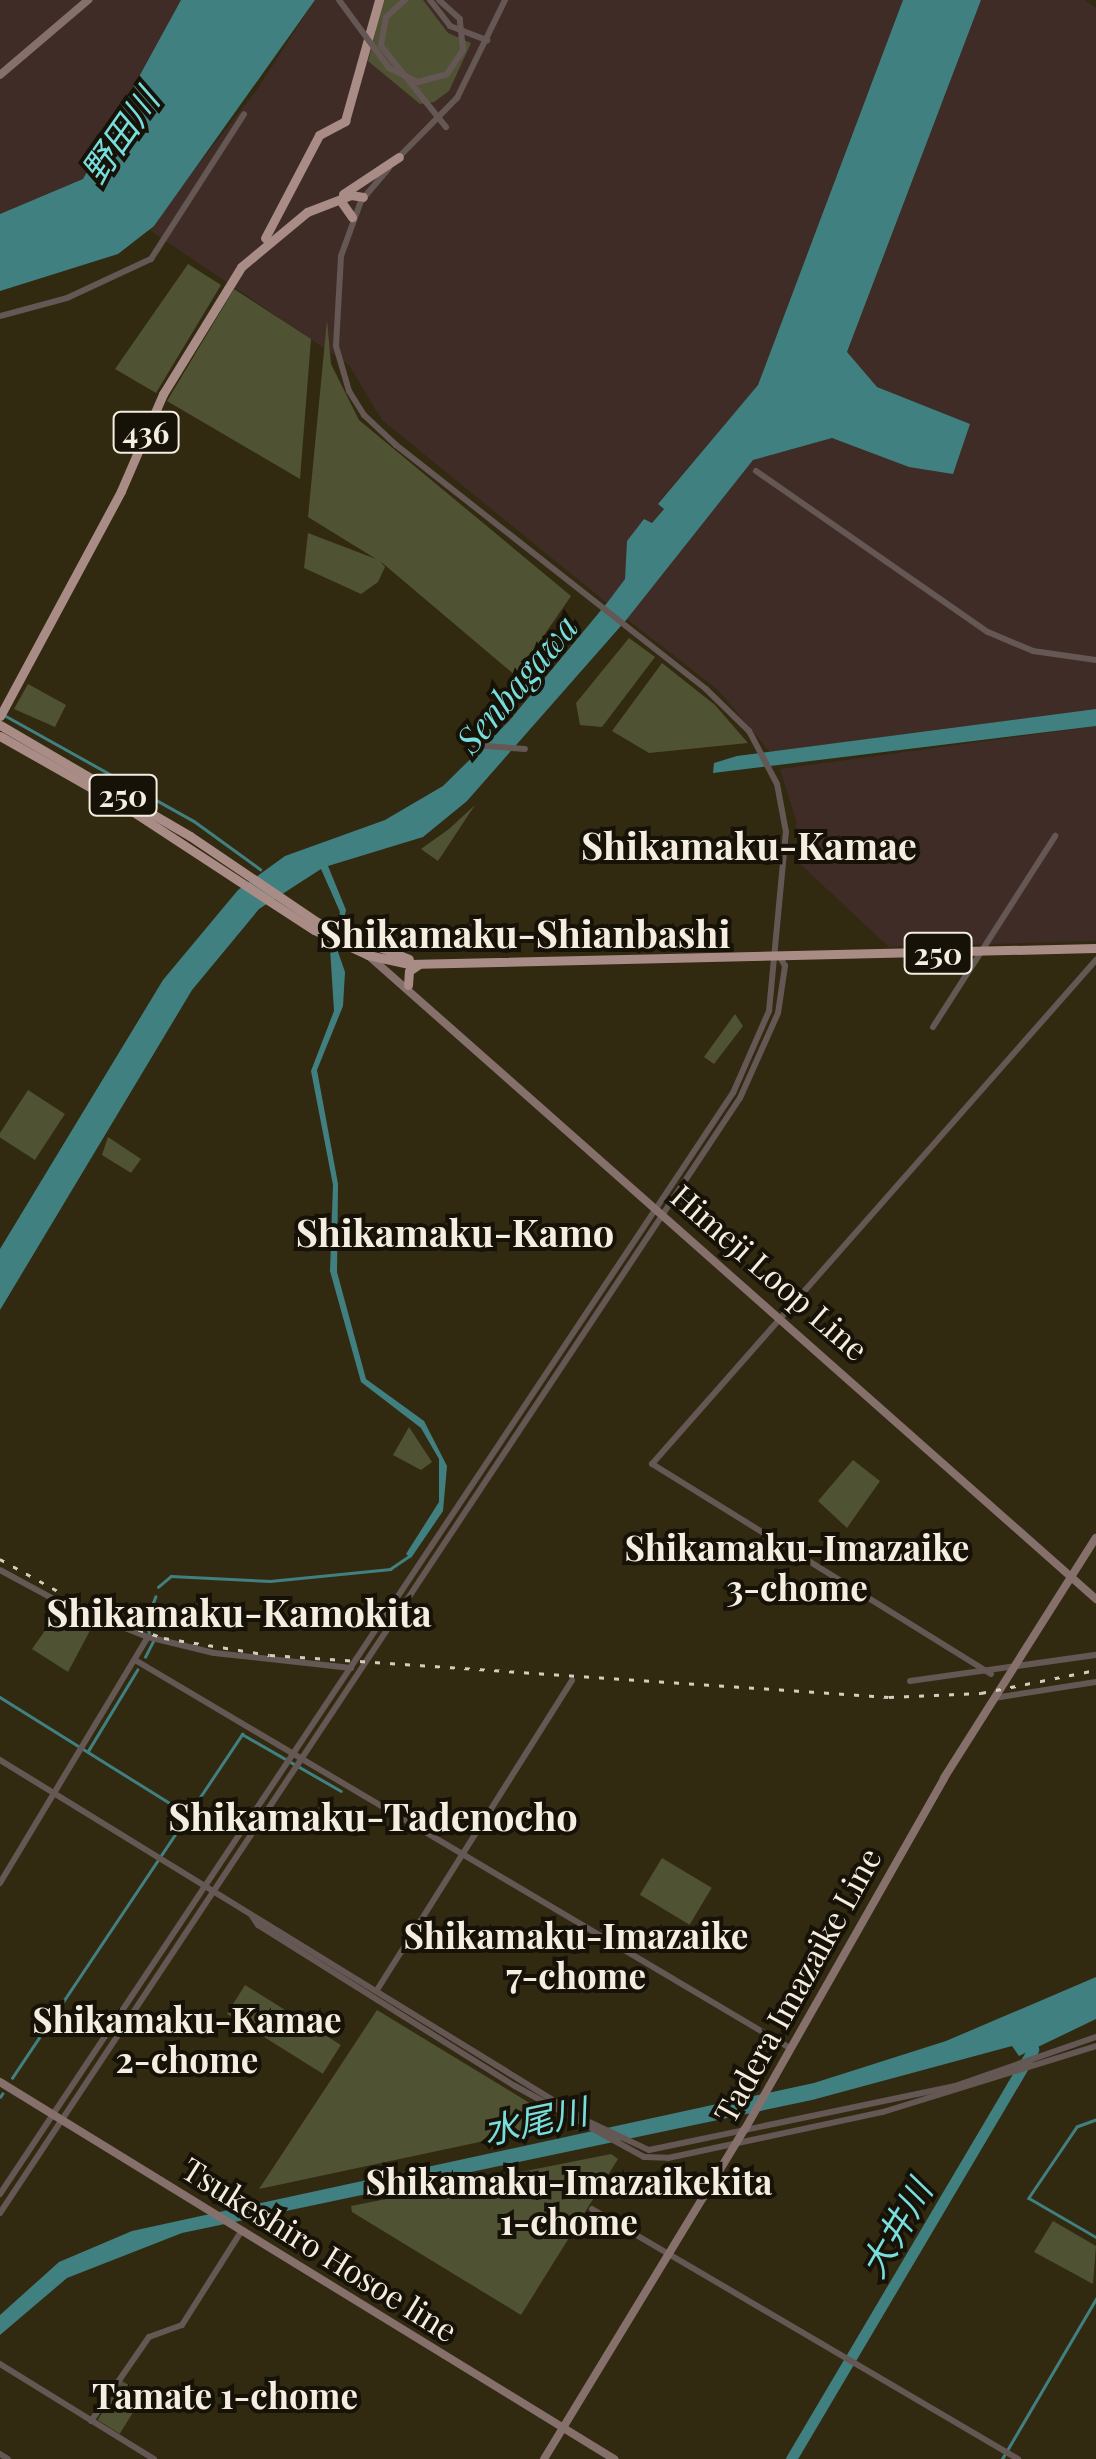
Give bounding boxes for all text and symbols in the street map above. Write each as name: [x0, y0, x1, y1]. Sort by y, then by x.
water label: 野田川: [72, 80, 166, 190]
road number: 436: [111, 407, 181, 457]
water label: Senbagawa: [446, 606, 586, 760]
road number: 250: [88, 770, 158, 820]
district label: Shikamaku-Kamae: [581, 822, 917, 868]
district label: Shikamaku-Shianbashi: [320, 910, 730, 956]
road number: 250: [903, 928, 973, 978]
street label: Himeji Loop Line: [664, 1176, 876, 1368]
district label: Shikamaku-Kamo: [296, 1209, 614, 1255]
district label: Shikamaku-Imazaike 3-chome: [625, 1526, 969, 1608]
district label: Shikamaku-Kamokita: [46, 1589, 432, 1635]
district label: Shikamaku-Tadenocho: [168, 1793, 578, 1839]
street label: Tadera Imazaike Line: [705, 1841, 889, 2129]
district label: Shikamaku-Imazaike 7-chome: [404, 1914, 748, 1996]
district label: Shikamaku-Kamae 2-chome: [32, 1998, 342, 2080]
water label: 水尾川: [479, 2089, 591, 2151]
street label: Tsukeshiro Hosoe line: [175, 2148, 465, 2350]
district label: Shikamaku-Imazaikekita 1-chome: [366, 2160, 772, 2242]
water label: 大井川: [851, 2172, 939, 2284]
district label: Tamate 1-chome: [92, 2374, 358, 2416]

